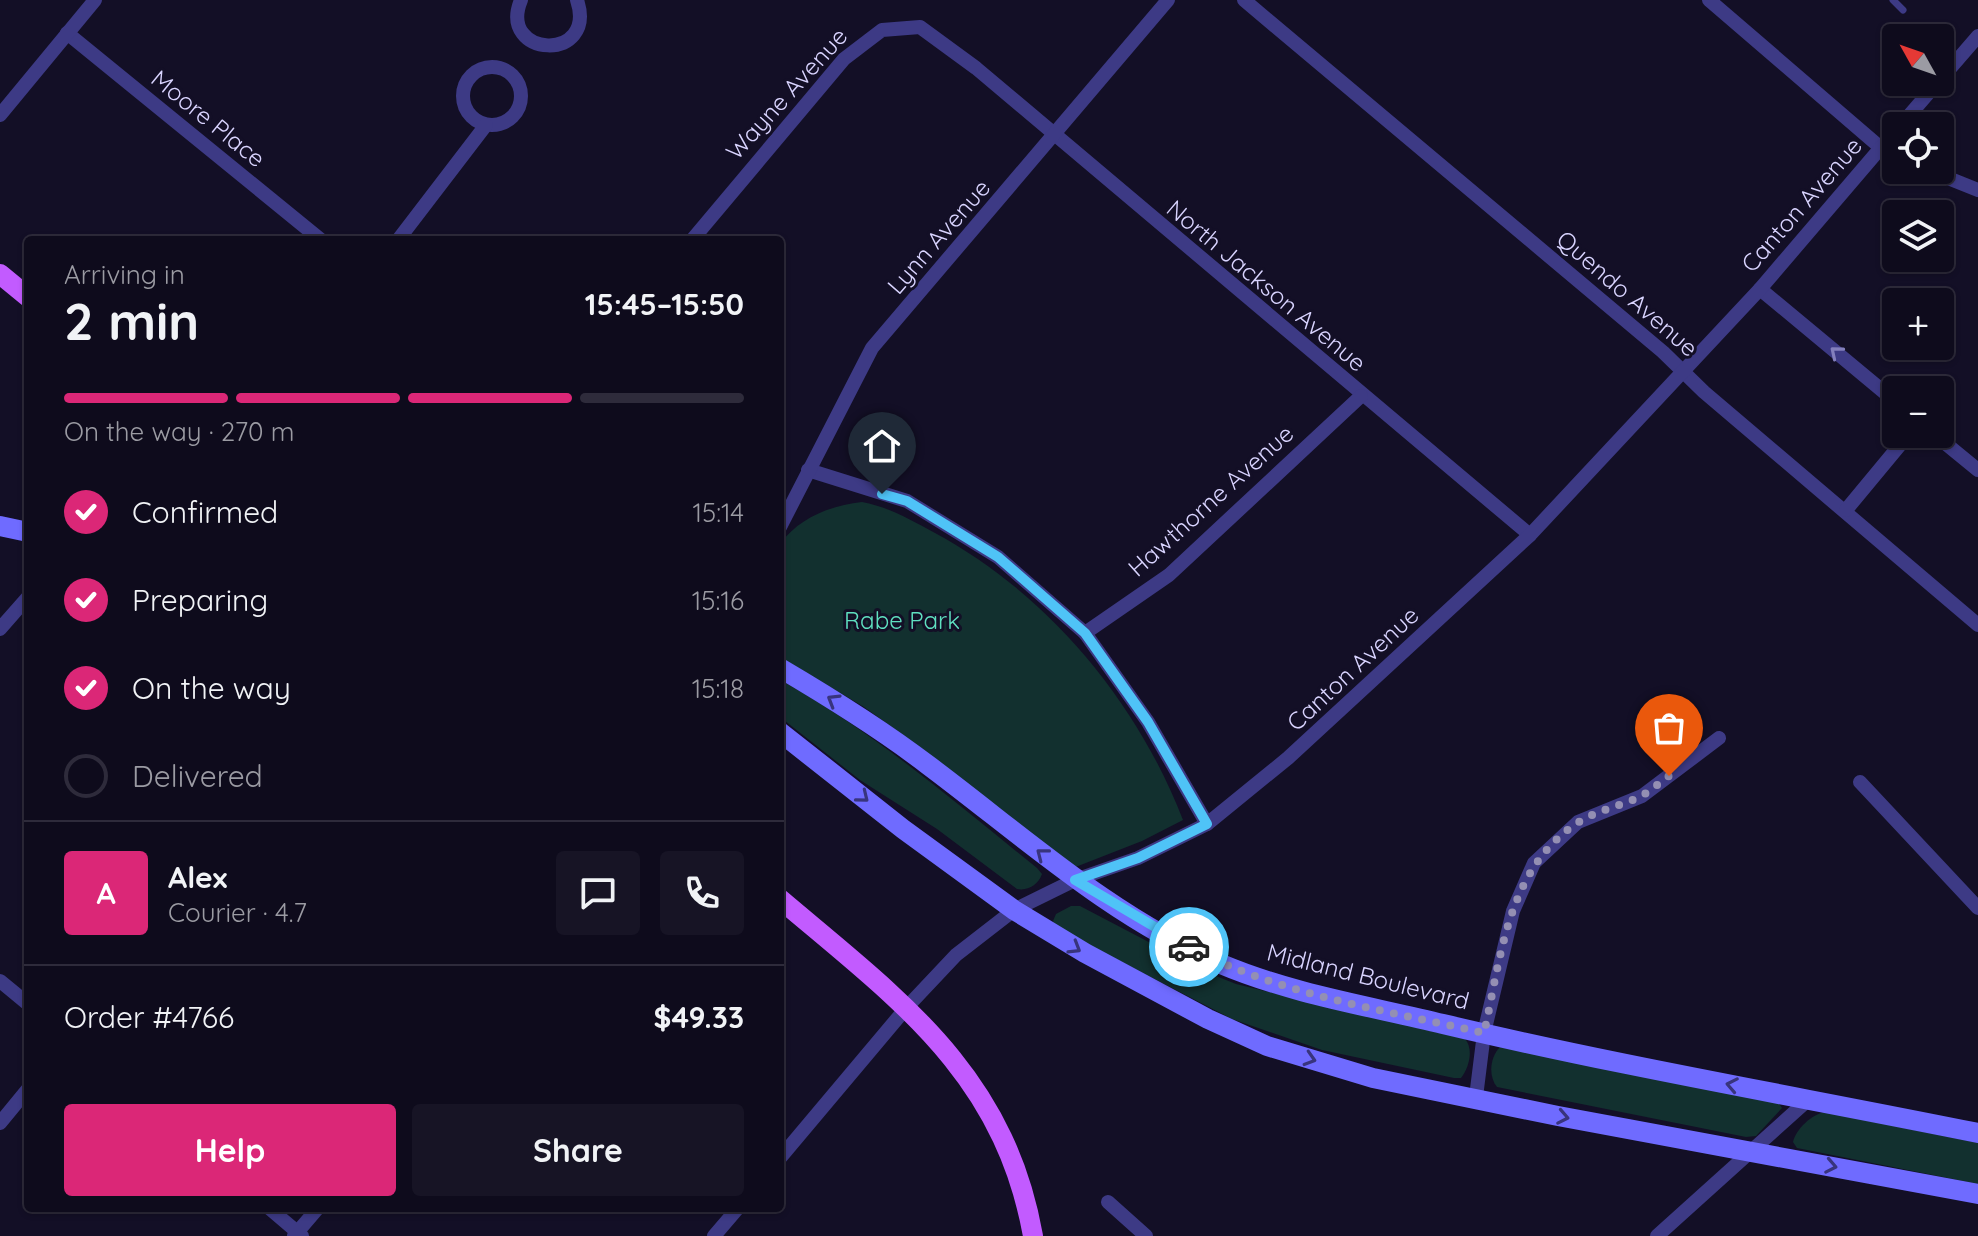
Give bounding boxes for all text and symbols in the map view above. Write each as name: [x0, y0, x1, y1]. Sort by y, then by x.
street label: Wayne Avenue: [719, 21, 853, 166]
north arrow: [1882, 24, 1954, 96]
map controls: [1882, 24, 1954, 448]
street label: Moore Place: [146, 63, 272, 173]
button: locate: [1882, 112, 1954, 184]
street label: Canton Avenue: [1734, 131, 1868, 278]
street label: Lynn Avenue: [880, 173, 996, 300]
street label: North Jackson Avenue: [1161, 193, 1373, 377]
button: layers: [1882, 200, 1954, 272]
street label: Quendo Avenue: [1551, 224, 1704, 363]
text: Arriving in: [64, 258, 185, 291]
text: 15:45–15:50: [585, 285, 744, 323]
text: 2 min: [64, 288, 199, 353]
button: +: [1882, 288, 1954, 360]
one-way arrow: [1831, 347, 1845, 362]
button: −: [1882, 376, 1954, 448]
pin: [848, 412, 916, 494]
text: On the way · 270 m: [64, 415, 294, 448]
street label: Hawthorne Avenue: [1121, 418, 1299, 582]
icon: home: [860, 424, 904, 468]
icon: check: [64, 490, 108, 534]
text: Confirmed: [132, 493, 278, 531]
text: 15:14: [692, 496, 744, 529]
icon: check: [64, 578, 108, 622]
text: Preparing: [132, 581, 268, 619]
text: 15:16: [692, 584, 744, 617]
street label: Canton Avenue: [1280, 600, 1424, 737]
park label: Rabe Park: [844, 605, 960, 635]
icon: check: [64, 666, 108, 710]
text: On the way: [132, 669, 291, 707]
text: 15:18: [692, 672, 744, 705]
one-way arrow: [827, 694, 842, 709]
pin: [1635, 694, 1703, 776]
icon: bag: [1647, 706, 1691, 750]
text: Delivered: [132, 757, 263, 795]
one-way arrow: [854, 788, 869, 802]
one-way arrow: [1037, 849, 1051, 864]
button: chat: [556, 851, 640, 935]
button: phone: [660, 851, 744, 935]
text: Alex: [168, 858, 227, 896]
text: A: [96, 874, 116, 912]
text: Courier · 4.7: [168, 896, 307, 929]
courier: [1149, 907, 1229, 987]
icon: car: [1167, 925, 1211, 969]
street label: Midland Boulevard: [1264, 936, 1473, 1016]
one-way arrow: [1066, 938, 1081, 953]
text: Order #4766: [64, 998, 234, 1036]
text: $49.33: [654, 998, 744, 1036]
one-way arrow: [1302, 1050, 1316, 1066]
one-way arrow: [1725, 1077, 1739, 1094]
button: Help: [64, 1104, 396, 1196]
button: Share: [412, 1104, 744, 1196]
one-way arrow: [1556, 1107, 1570, 1124]
one-way arrow: [1824, 1157, 1838, 1174]

